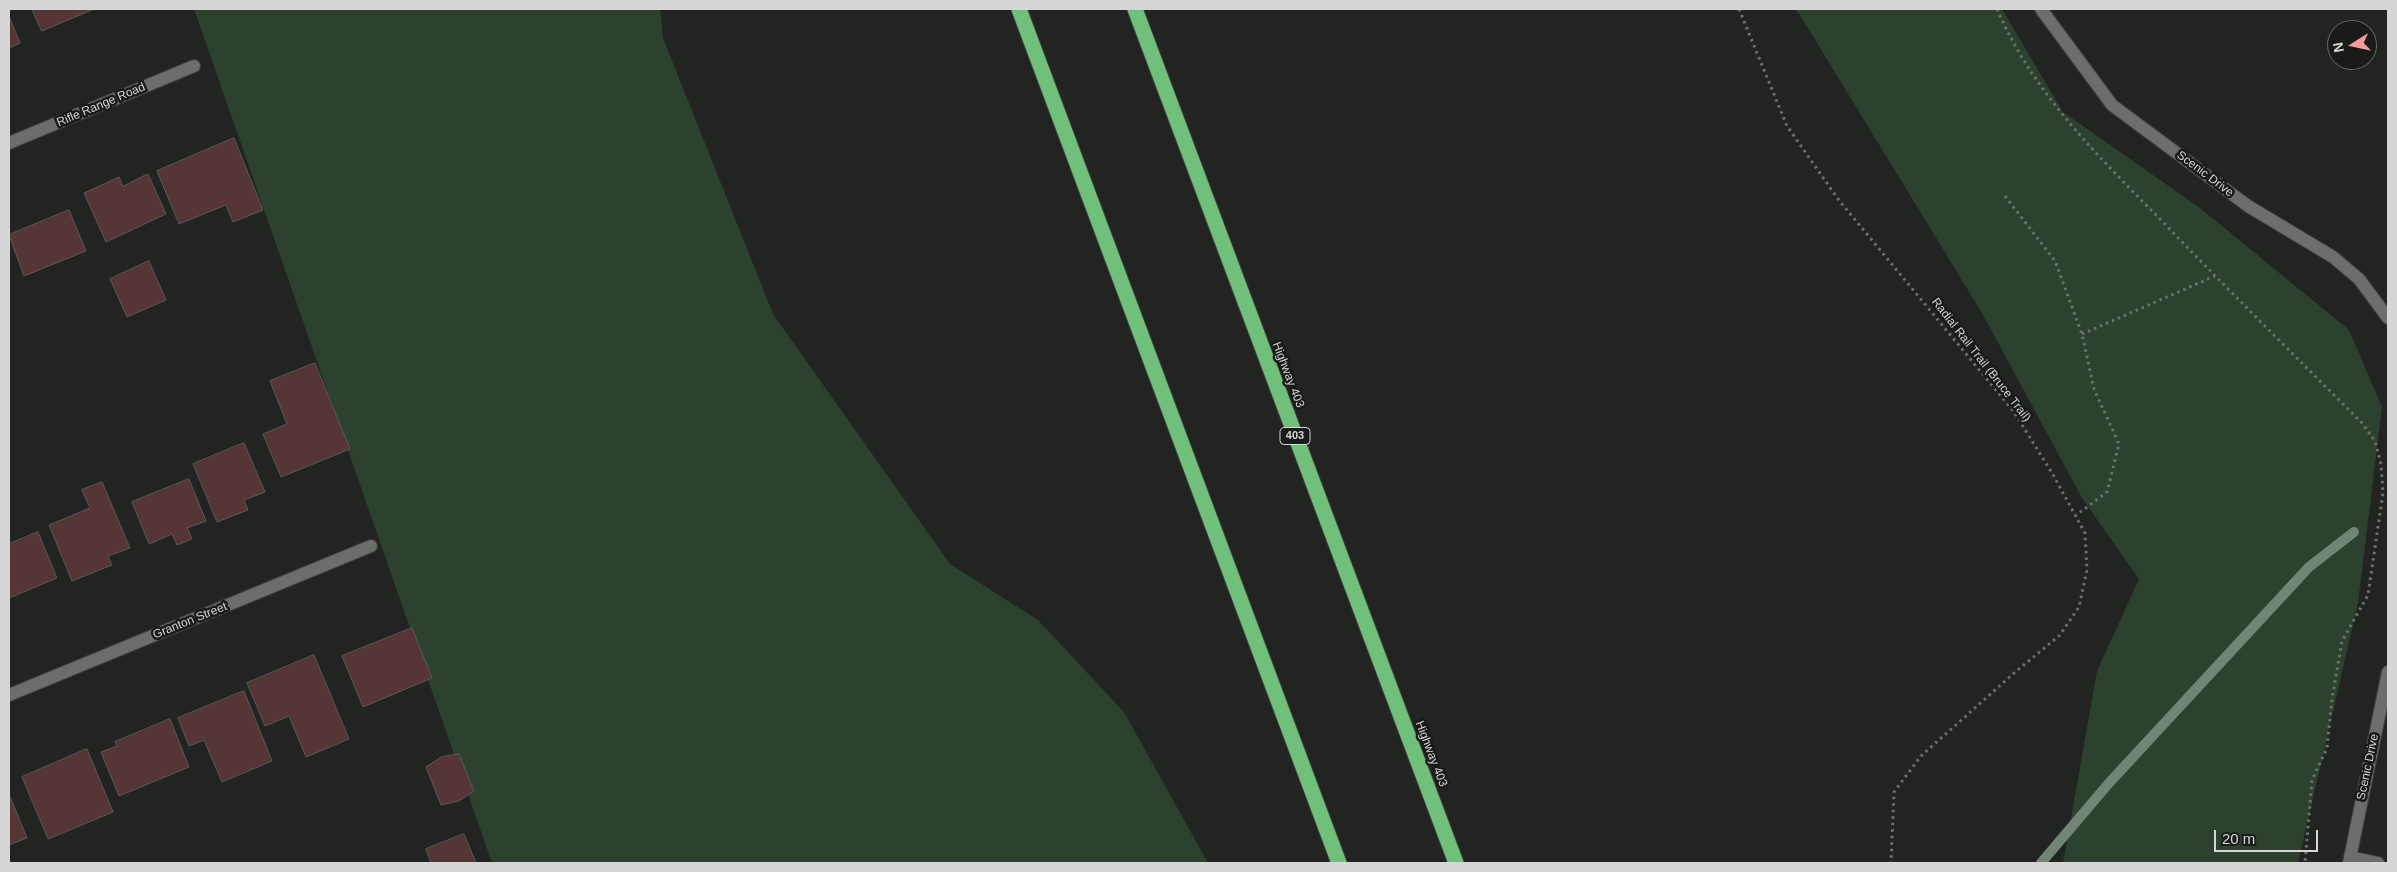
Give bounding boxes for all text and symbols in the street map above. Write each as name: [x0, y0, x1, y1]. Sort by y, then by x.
north arrow: [2327, 20, 2377, 70]
text: N: [2329, 41, 2347, 54]
street label: Rifle Range Road: [55, 80, 147, 130]
street label: Scenic Drive: [2174, 148, 2236, 200]
street label: Radial Rail Trail (Bruce Trail): [1928, 295, 2034, 425]
street label: Highway 403: [1269, 340, 1307, 410]
road number: 403: [1280, 428, 1310, 444]
street label: Granton Street: [151, 600, 229, 642]
street label: Highway 403: [1412, 719, 1450, 789]
street label: Scenic Drive: [2354, 733, 2382, 801]
scale bar: [2217, 820, 2321, 852]
text: 20 m: [2222, 830, 2255, 847]

